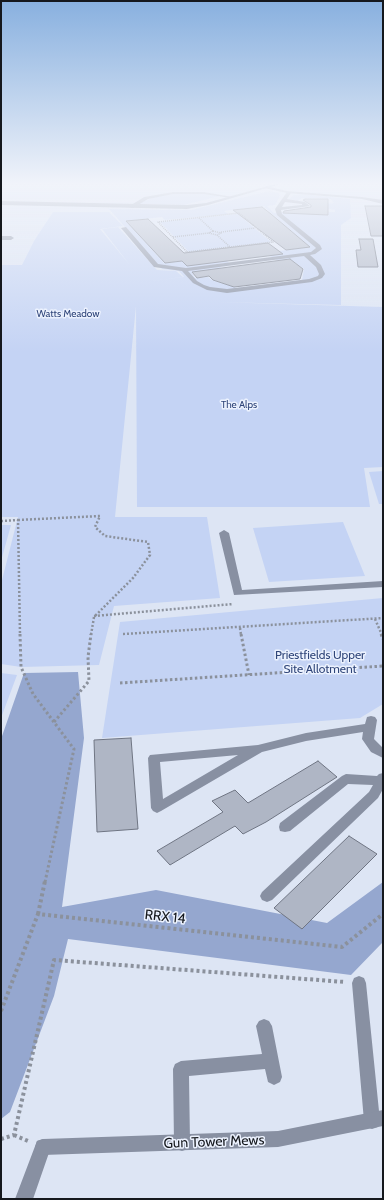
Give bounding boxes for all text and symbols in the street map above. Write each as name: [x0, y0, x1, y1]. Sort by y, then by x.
park label: Watts Meadow: [36, 308, 100, 320]
park label: The Alps: [221, 399, 257, 411]
park label: Priestfields Upper Site Allotment: [275, 648, 365, 676]
street label: RRX 14: [144, 907, 186, 927]
street label: Gun Tower Mews: [163, 1132, 265, 1152]

